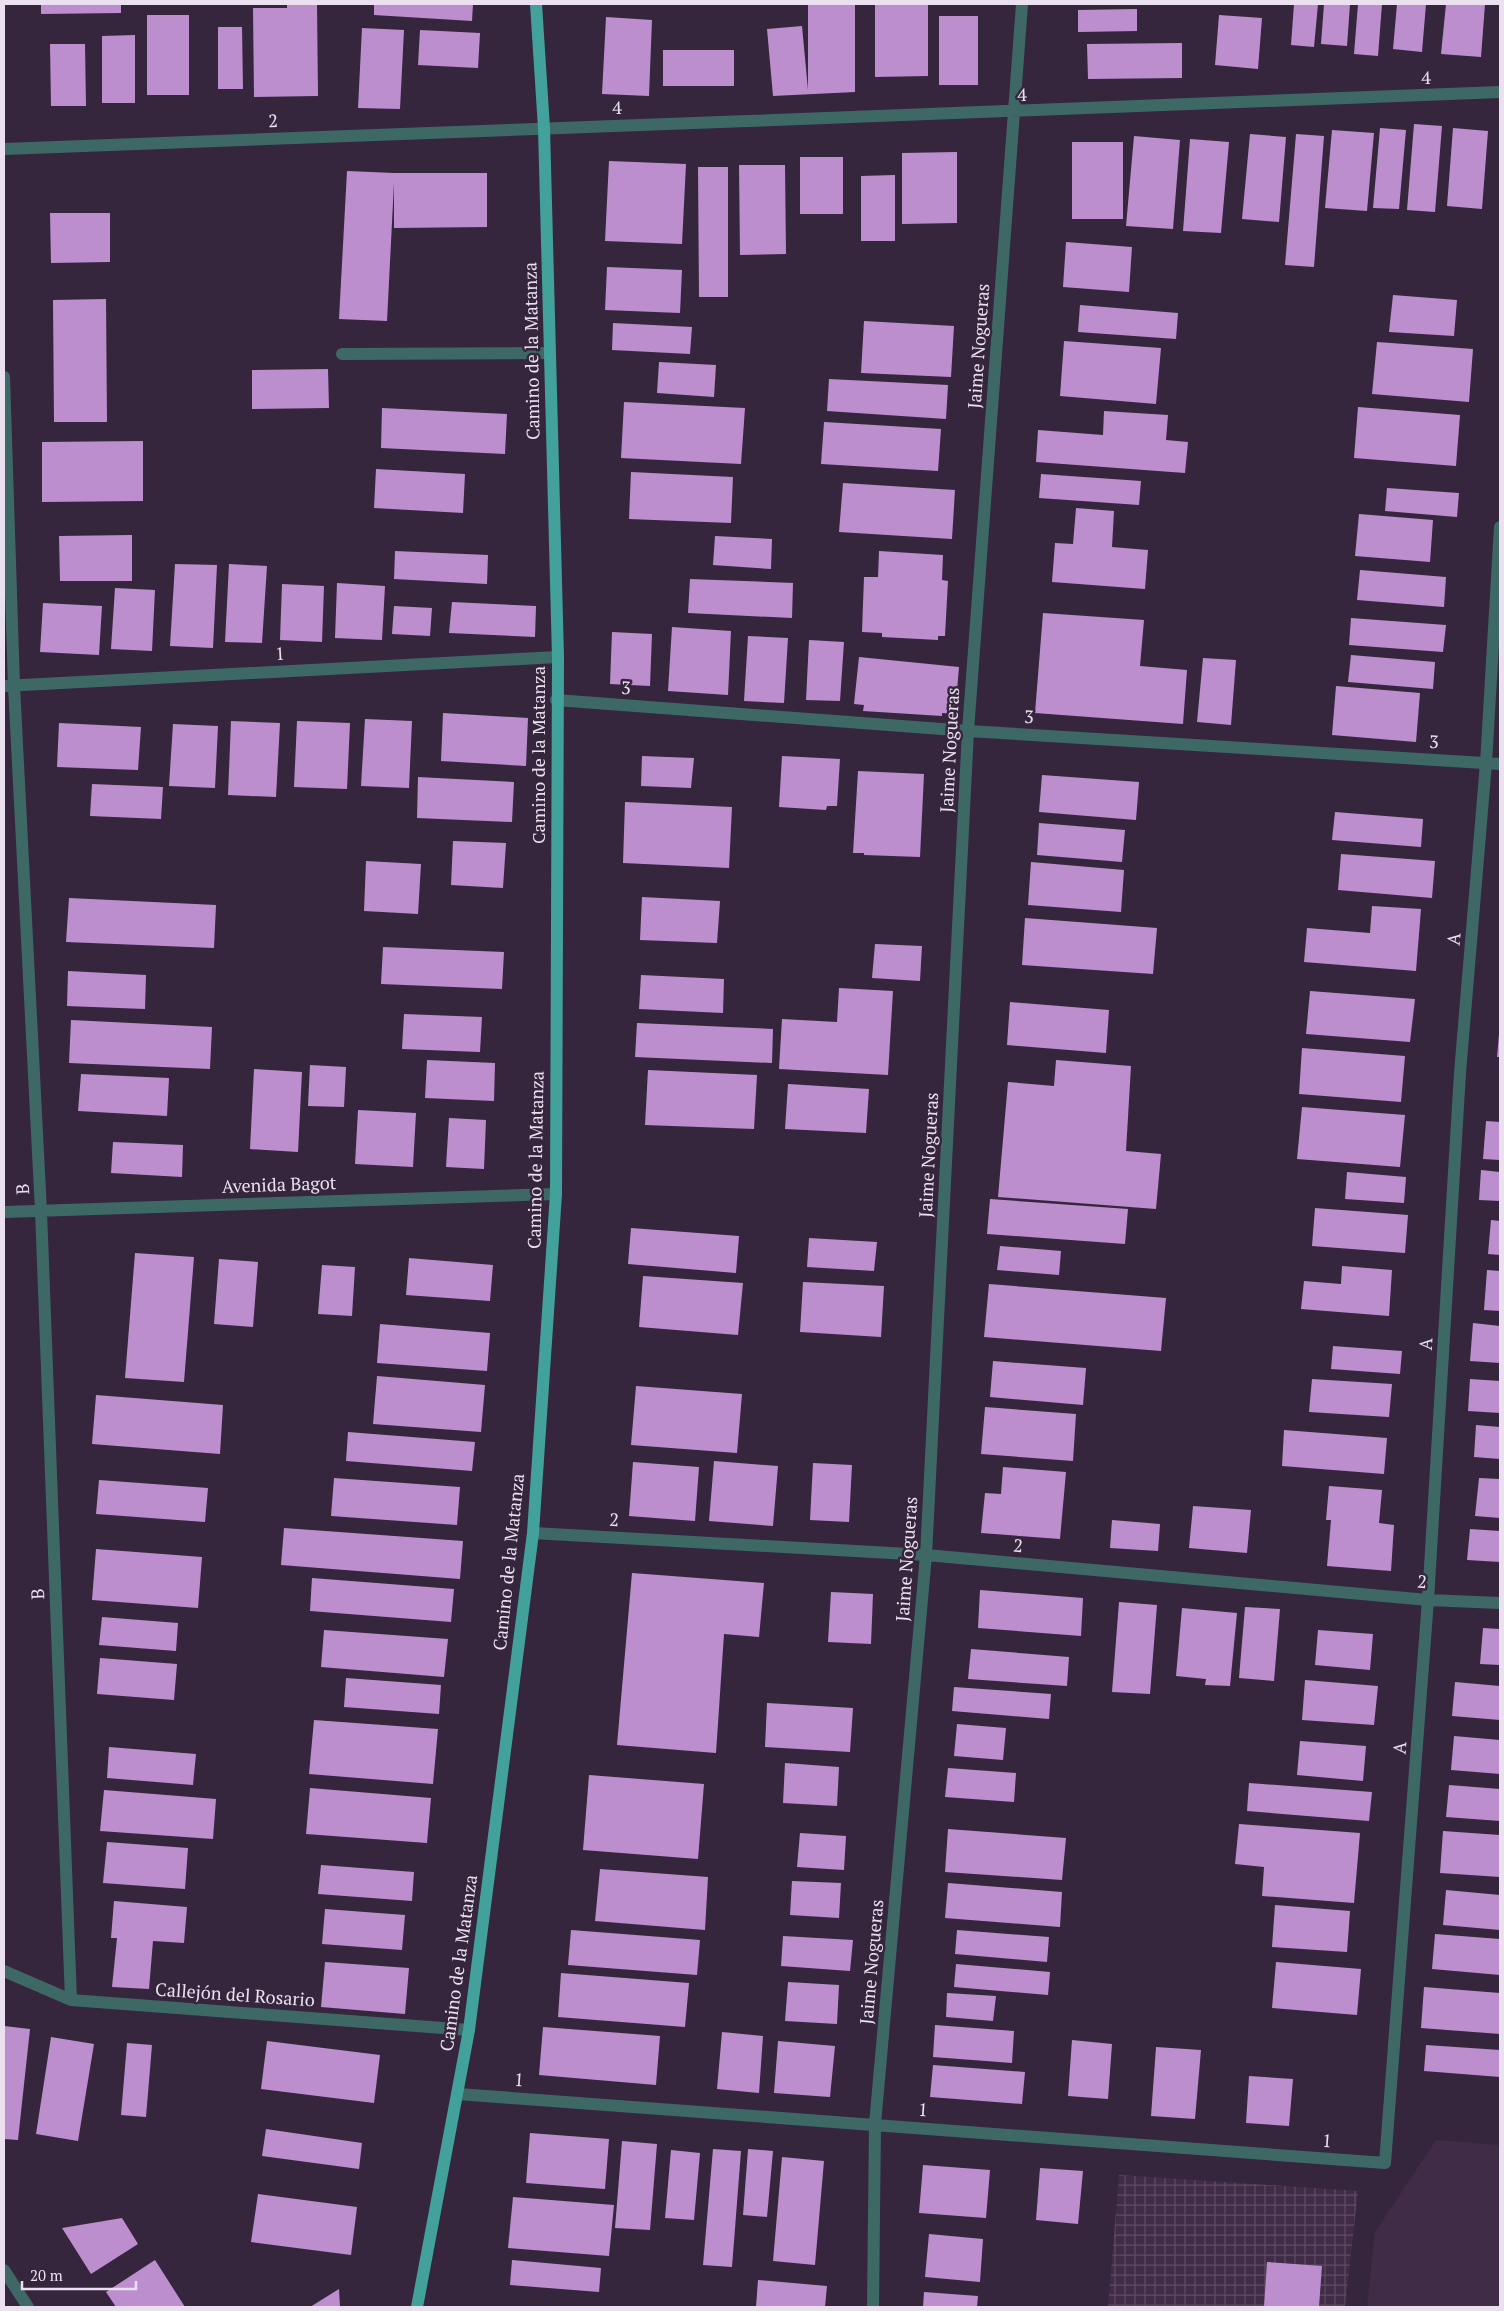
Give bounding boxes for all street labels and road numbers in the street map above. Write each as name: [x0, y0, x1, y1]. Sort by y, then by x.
street label: 4: [1421, 65, 1432, 89]
street label: 4: [1017, 82, 1028, 106]
street label: 4: [612, 95, 623, 119]
street label: 2: [268, 108, 278, 132]
street label: Camino de la Matanza: [517, 262, 545, 440]
street label: Jaime Nogueras: [962, 283, 994, 409]
street label: 1: [275, 641, 285, 665]
street label: Camino de la Matanza: [526, 666, 550, 844]
street label: 3: [620, 675, 632, 699]
street label: Jaime Nogueras: [934, 687, 964, 813]
street label: 3: [1023, 704, 1035, 728]
street label: 3: [1428, 729, 1440, 753]
street label: A: [1441, 931, 1466, 946]
street label: Camino de la Matanza: [521, 1071, 549, 1249]
street label: Jaime Nogueras: [913, 1092, 943, 1218]
street label: Avenida Bagot: [221, 1170, 337, 1198]
street label: B: [10, 1183, 34, 1195]
street label: A: [1413, 1336, 1437, 1351]
street label: Camino de la Matanza: [487, 1472, 529, 1652]
street label: Jaime Nogueras: [890, 1496, 922, 1622]
street label: 2: [609, 1507, 619, 1531]
street label: 2: [1012, 1533, 1024, 1557]
street label: 2: [1416, 1569, 1428, 1593]
street label: B: [25, 1588, 49, 1600]
street label: A: [1387, 1740, 1411, 1755]
street label: Camino de la Matanza: [434, 1873, 482, 2053]
street label: Jaime Nogueras: [854, 1898, 888, 2025]
street label: Callejón del Rosario: [154, 1976, 316, 2012]
street label: 1: [513, 2067, 525, 2091]
street label: 1: [917, 2097, 929, 2121]
street label: 1: [1321, 2128, 1333, 2152]

